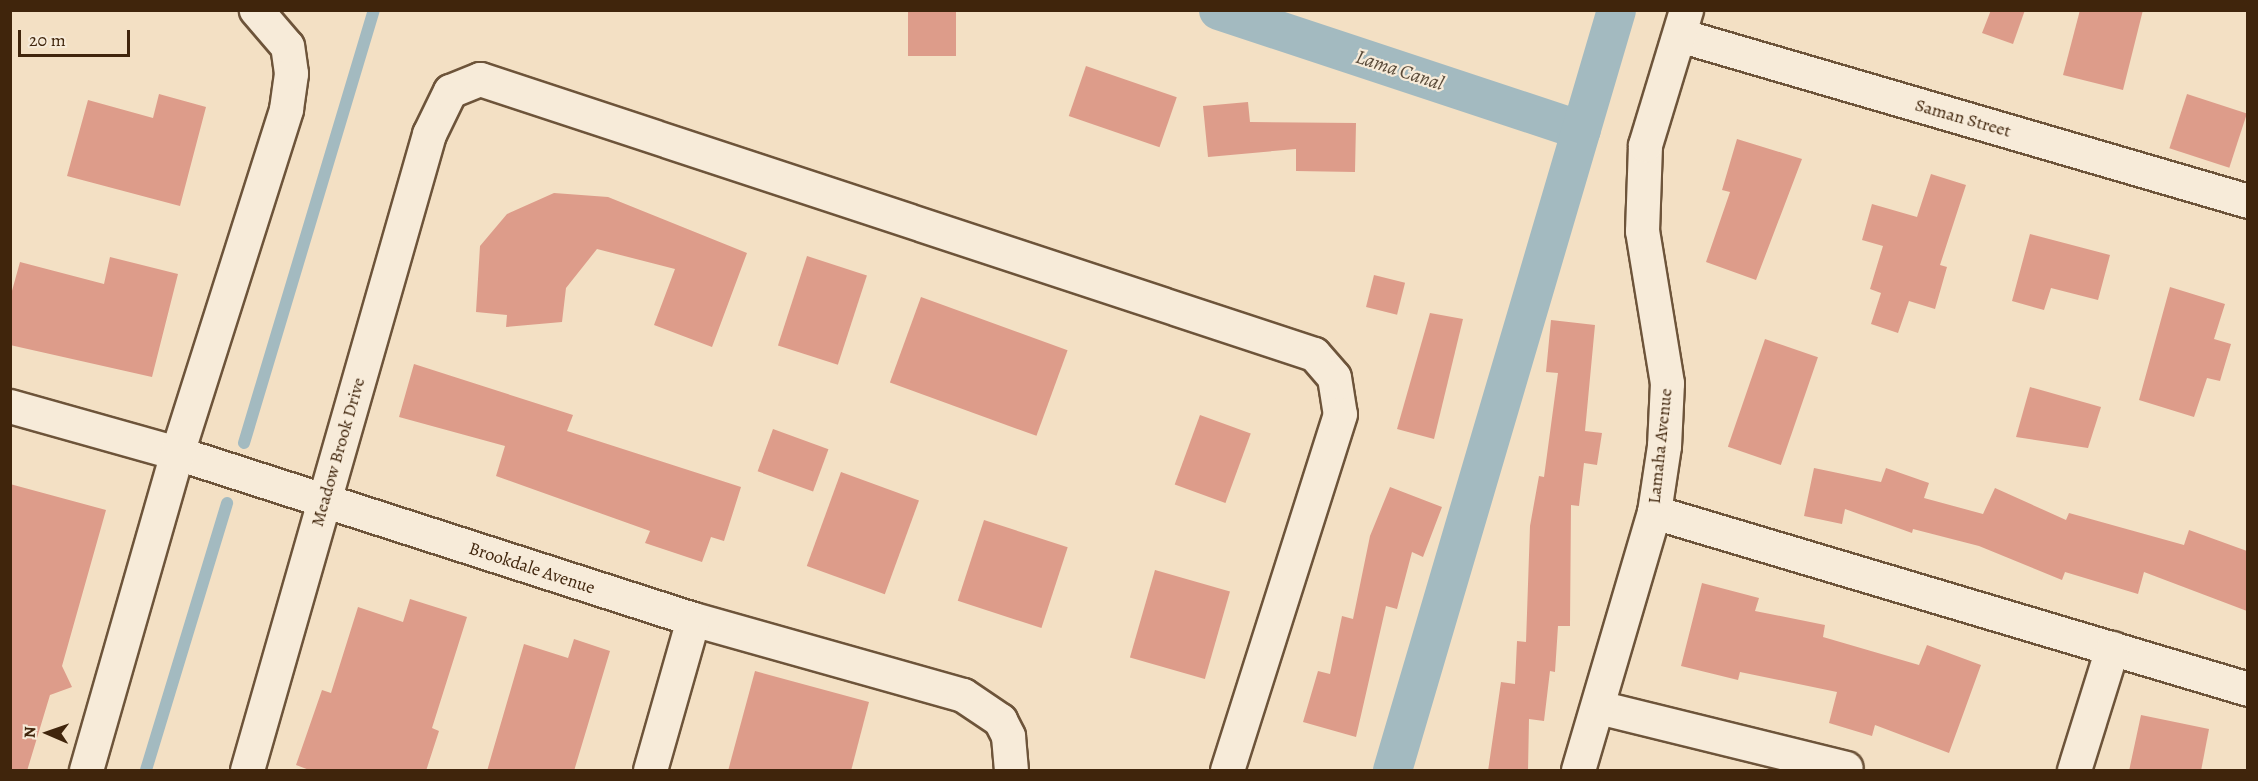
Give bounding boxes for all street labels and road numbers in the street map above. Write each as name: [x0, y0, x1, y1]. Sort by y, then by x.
street label: Saman Street: [1913, 94, 2013, 142]
street label: Meadow Brook Drive: [306, 375, 370, 529]
street label: Lamaha Avenue: [1643, 387, 1677, 505]
street label: Brookdale Avenue: [466, 537, 598, 599]

